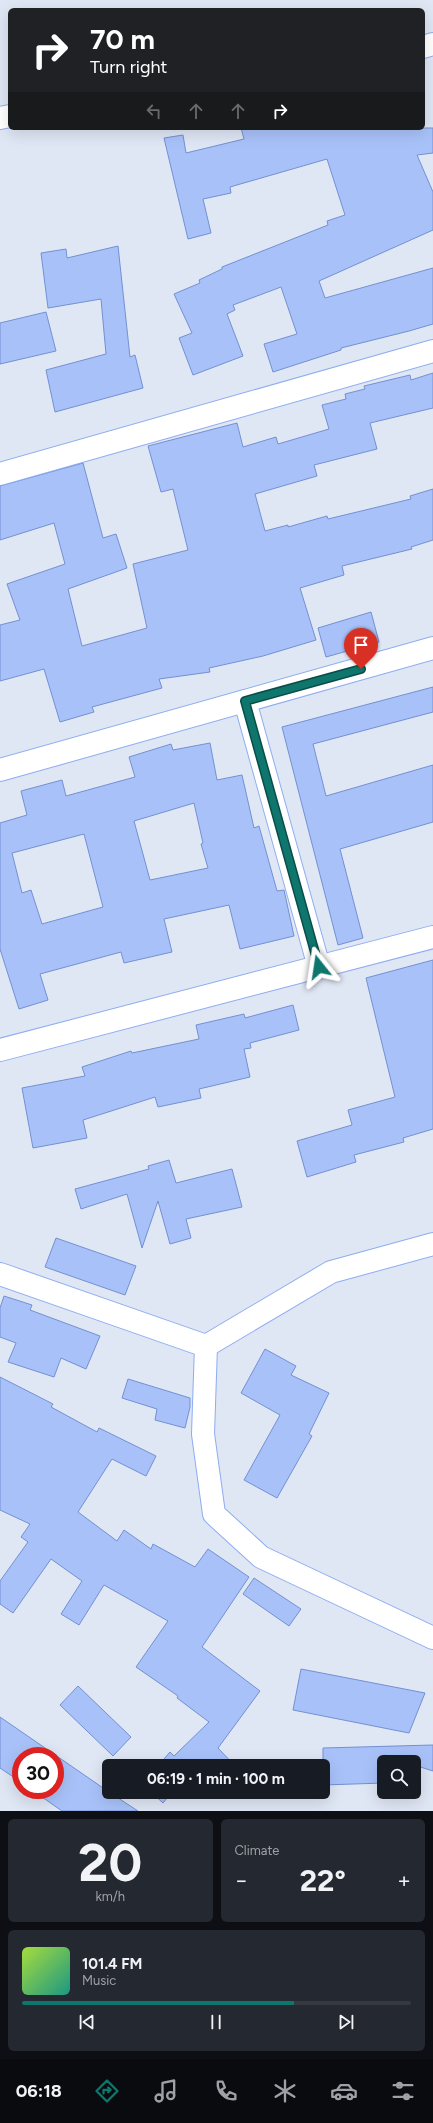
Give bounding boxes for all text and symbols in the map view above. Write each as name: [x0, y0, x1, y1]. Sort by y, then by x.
text: 70 m: [90, 22, 155, 56]
icon: right: [24, 24, 76, 76]
text: Turn right: [90, 56, 167, 78]
icon: left: [143, 100, 165, 122]
icon: ahead: [185, 100, 207, 122]
icon: ahead: [227, 100, 249, 122]
icon: right: [269, 100, 291, 122]
pin: [344, 628, 378, 669]
icon: arrive: [350, 634, 372, 656]
position arrow: [298, 946, 340, 988]
speed limit sign: 30: [12, 1747, 64, 1799]
map controls: [377, 1755, 421, 1799]
button: search: [377, 1755, 421, 1799]
text: 06:19 · 1 min · 100 m: [147, 1770, 285, 1788]
text: 20: [78, 1832, 142, 1894]
text: Climate: [235, 1843, 279, 1858]
text: 22°: [300, 1862, 346, 1899]
text: −: [235, 1867, 248, 1894]
text: +: [397, 1867, 411, 1894]
text: km/h: [95, 1889, 125, 1904]
text: 101.4 FM: [82, 1955, 142, 1973]
text: Music: [82, 1973, 116, 1988]
icon: previous: [76, 2011, 98, 2033]
icon: pause: [205, 2011, 227, 2033]
icon: next: [335, 2011, 357, 2033]
icon: directions: [93, 2077, 121, 2105]
icon: music: [152, 2077, 180, 2105]
icon: phone: [212, 2077, 240, 2105]
icon: climate: [271, 2077, 299, 2105]
icon: car: [330, 2077, 358, 2105]
icon: filters: [389, 2077, 417, 2105]
text: 06:18: [16, 2080, 62, 2102]

